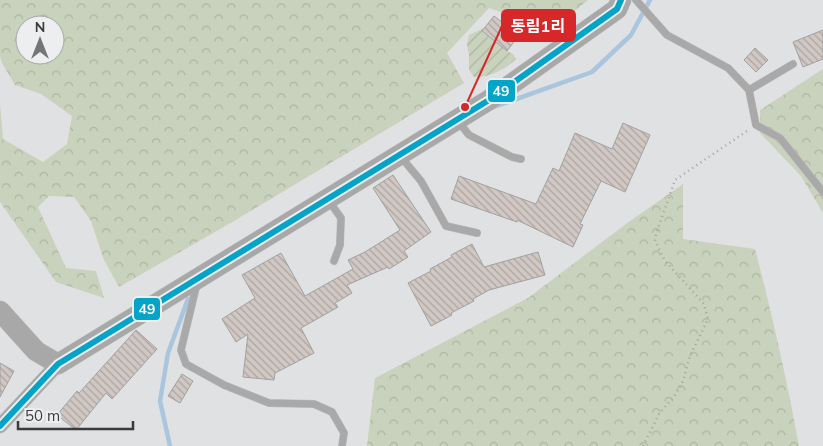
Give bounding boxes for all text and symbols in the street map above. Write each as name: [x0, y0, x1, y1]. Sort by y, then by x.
callout: 동림1리: [502, 10, 575, 41]
north arrow: [15, 15, 65, 65]
text: 동림1리: [511, 16, 565, 36]
text: N: [35, 18, 45, 36]
line badge: 49: [487, 79, 516, 103]
text: 49: [493, 82, 509, 100]
line badge: 49: [133, 297, 161, 321]
text: 49: [139, 300, 155, 318]
scale bar: [18, 398, 132, 430]
text: 50 m: [25, 406, 60, 425]

